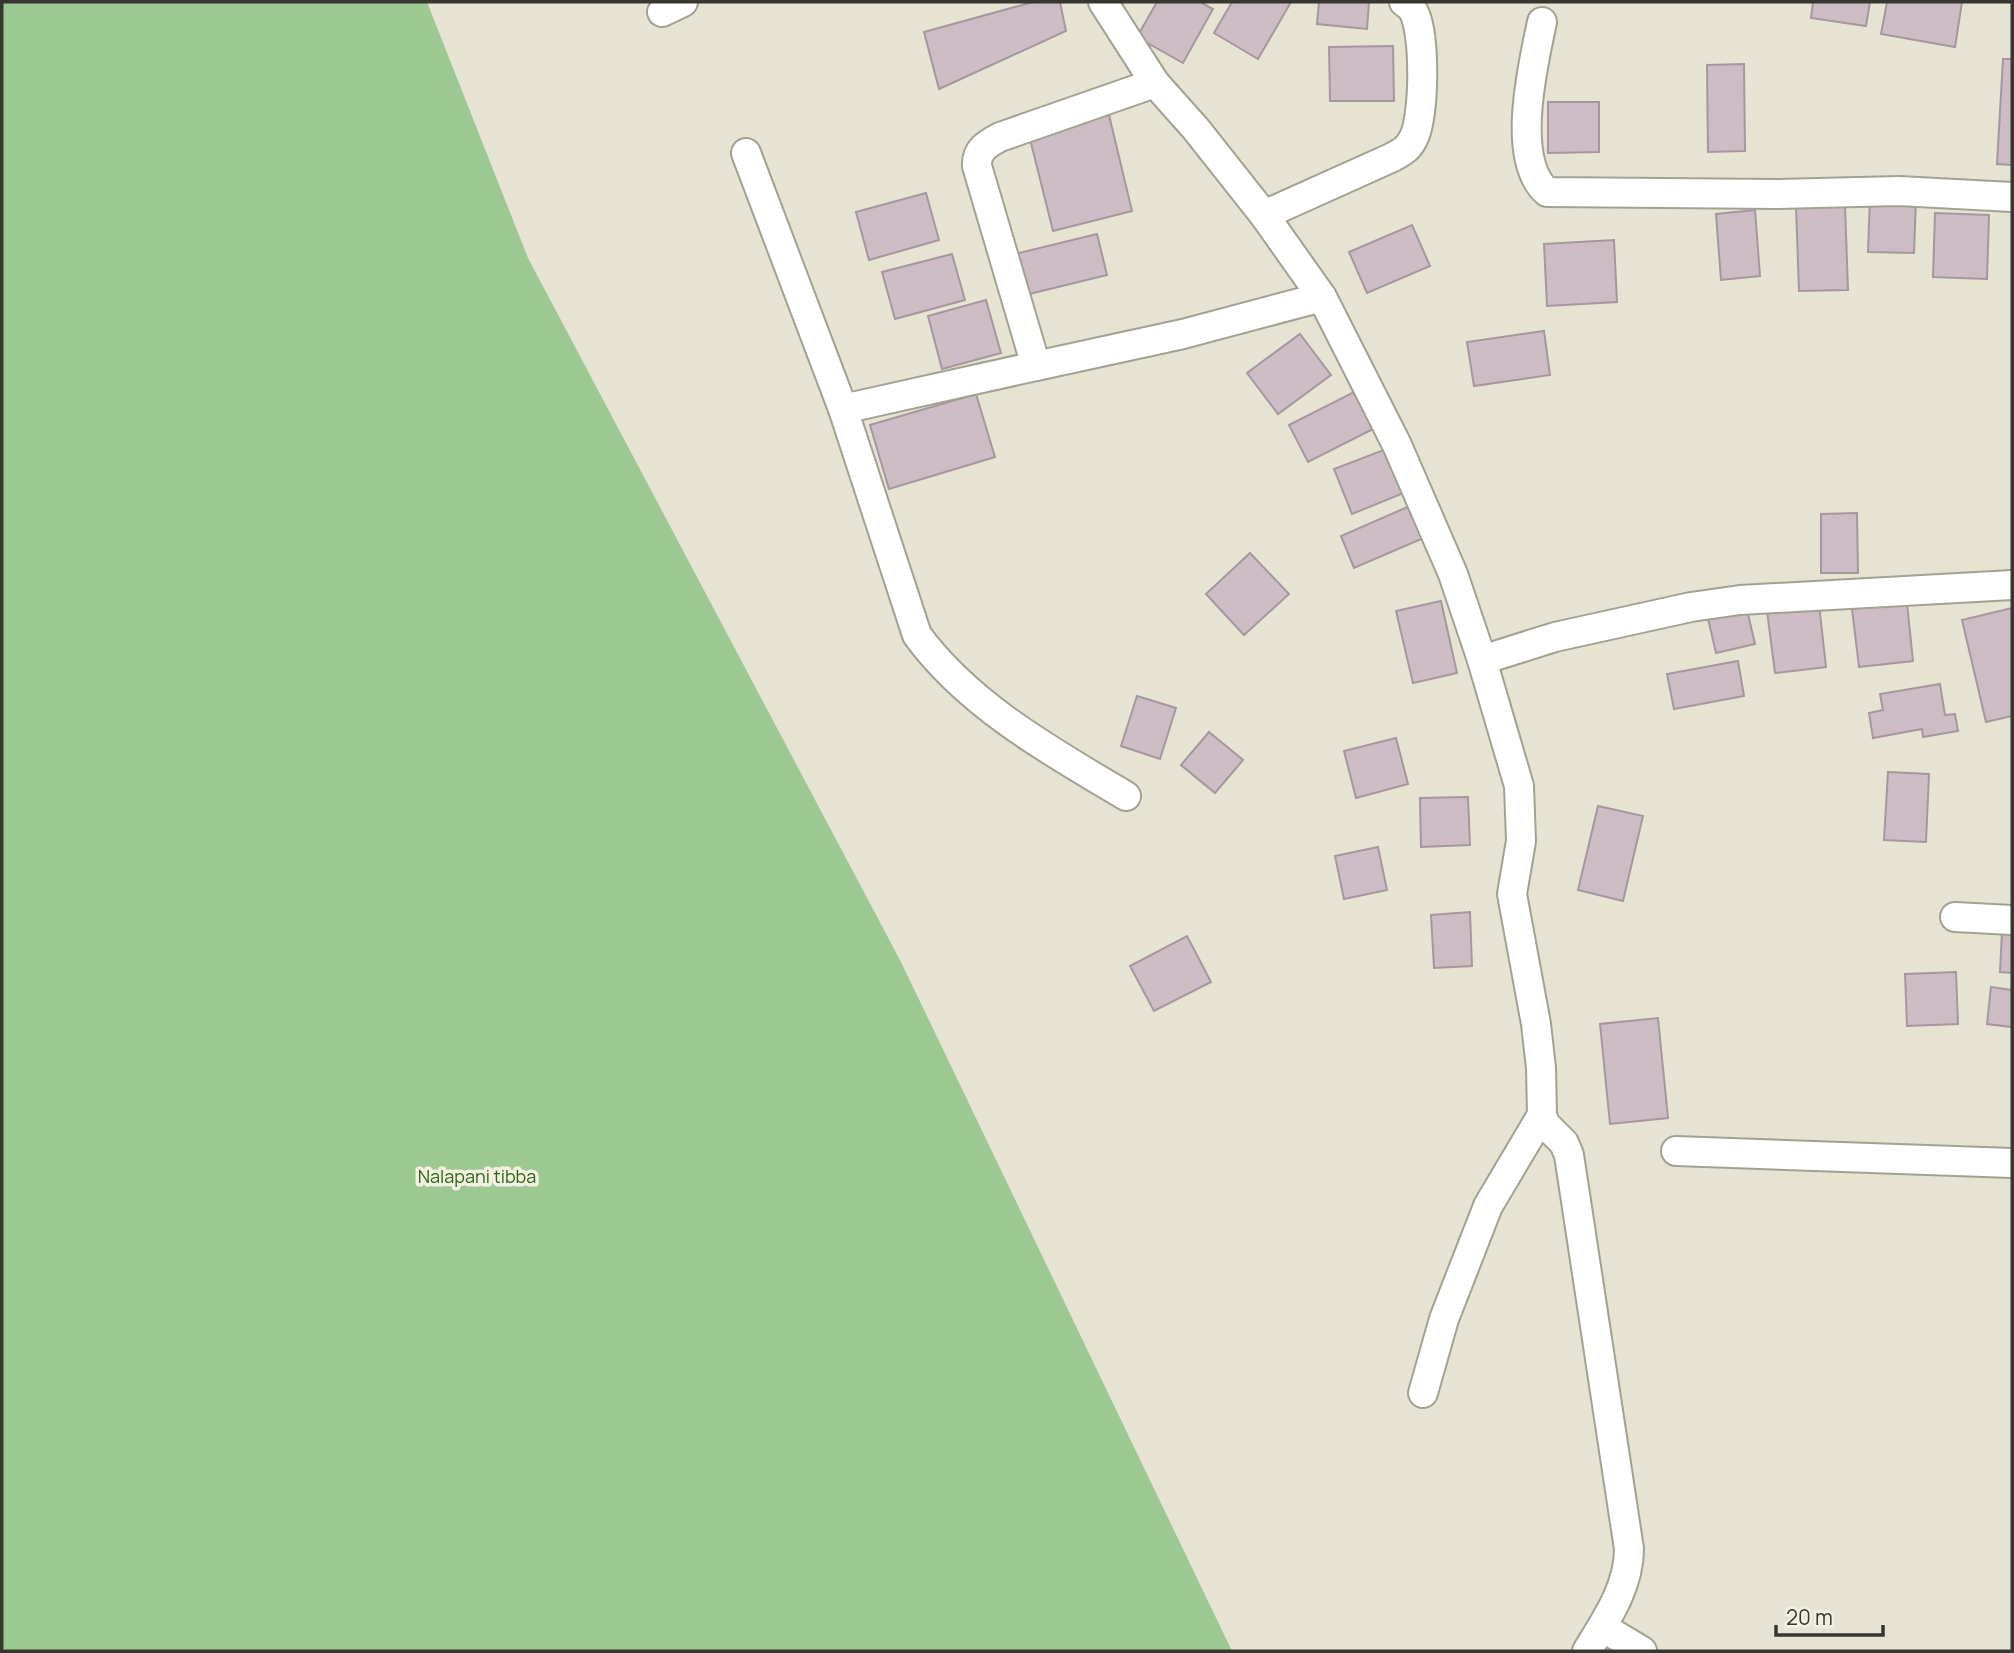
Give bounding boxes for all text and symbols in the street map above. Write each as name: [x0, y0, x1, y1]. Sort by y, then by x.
park label: Nalapani tibba: [418, 1164, 536, 1188]
scale bar: [1776, 1594, 1883, 1638]
text: 20 m: [1786, 1603, 1833, 1631]

